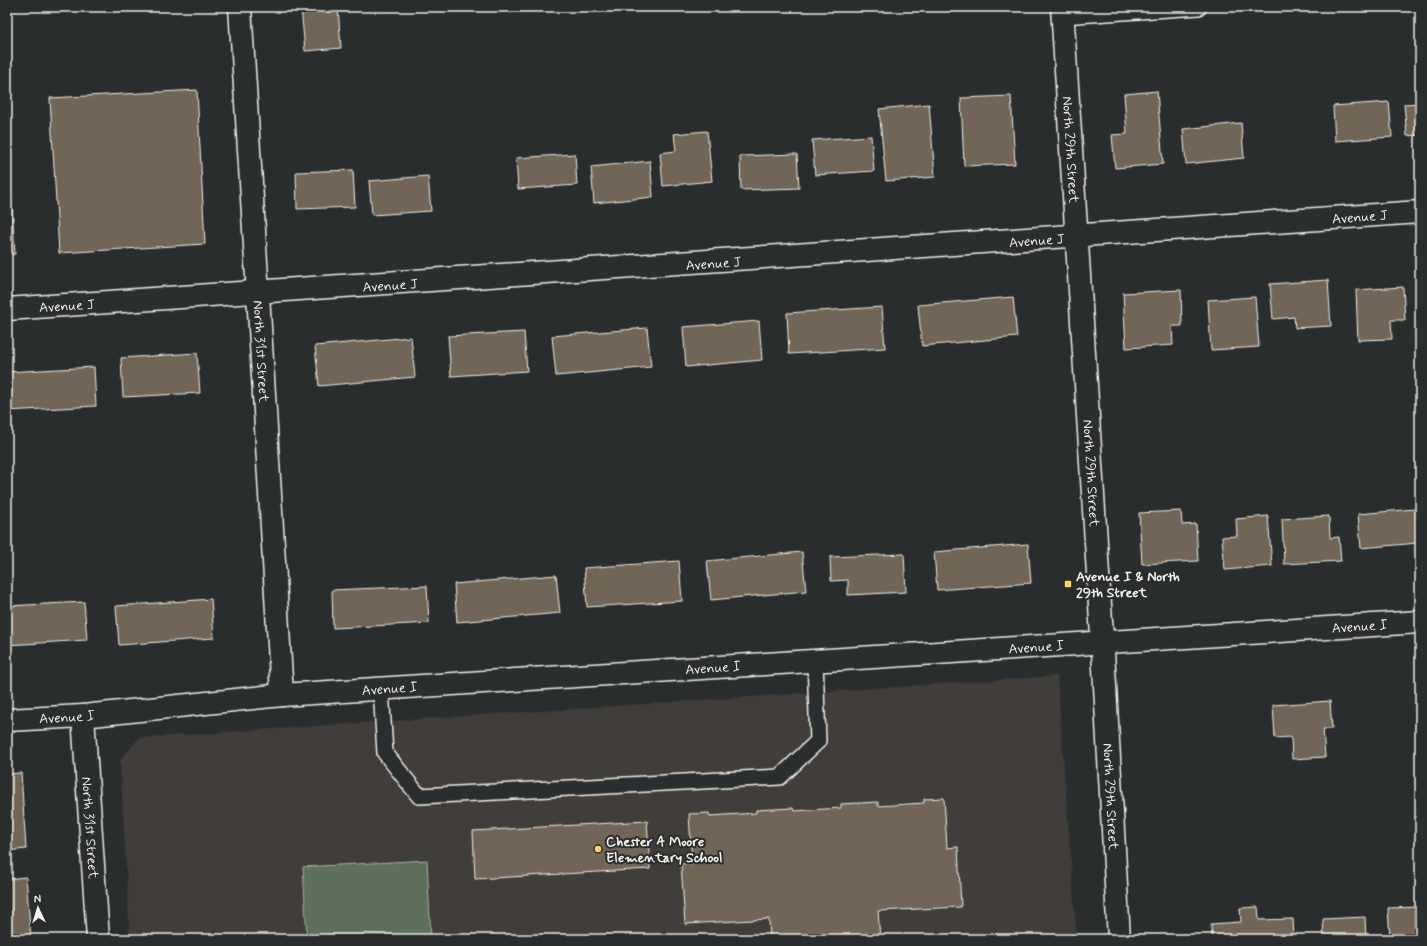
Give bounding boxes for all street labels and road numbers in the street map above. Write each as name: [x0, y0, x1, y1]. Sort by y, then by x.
street label: North 29th Street: [1058, 96, 1083, 205]
street label: Avenue J: [1331, 206, 1388, 229]
street label: Avenue J: [1008, 230, 1065, 252]
street label: Avenue J: [685, 253, 742, 275]
street label: Avenue J: [362, 275, 419, 297]
street label: Avenue J: [39, 296, 95, 317]
street label: North 31st Street: [248, 300, 273, 404]
street label: North 29th Street: [1078, 419, 1103, 528]
street label: Avenue I: [1331, 616, 1388, 638]
street label: Avenue I: [1008, 637, 1065, 658]
street label: Avenue I: [685, 658, 741, 679]
street label: Avenue I: [361, 678, 418, 700]
street label: Avenue I: [39, 707, 96, 728]
street label: North 29th Street: [1098, 742, 1122, 851]
street label: North 31st Street: [77, 776, 102, 880]

